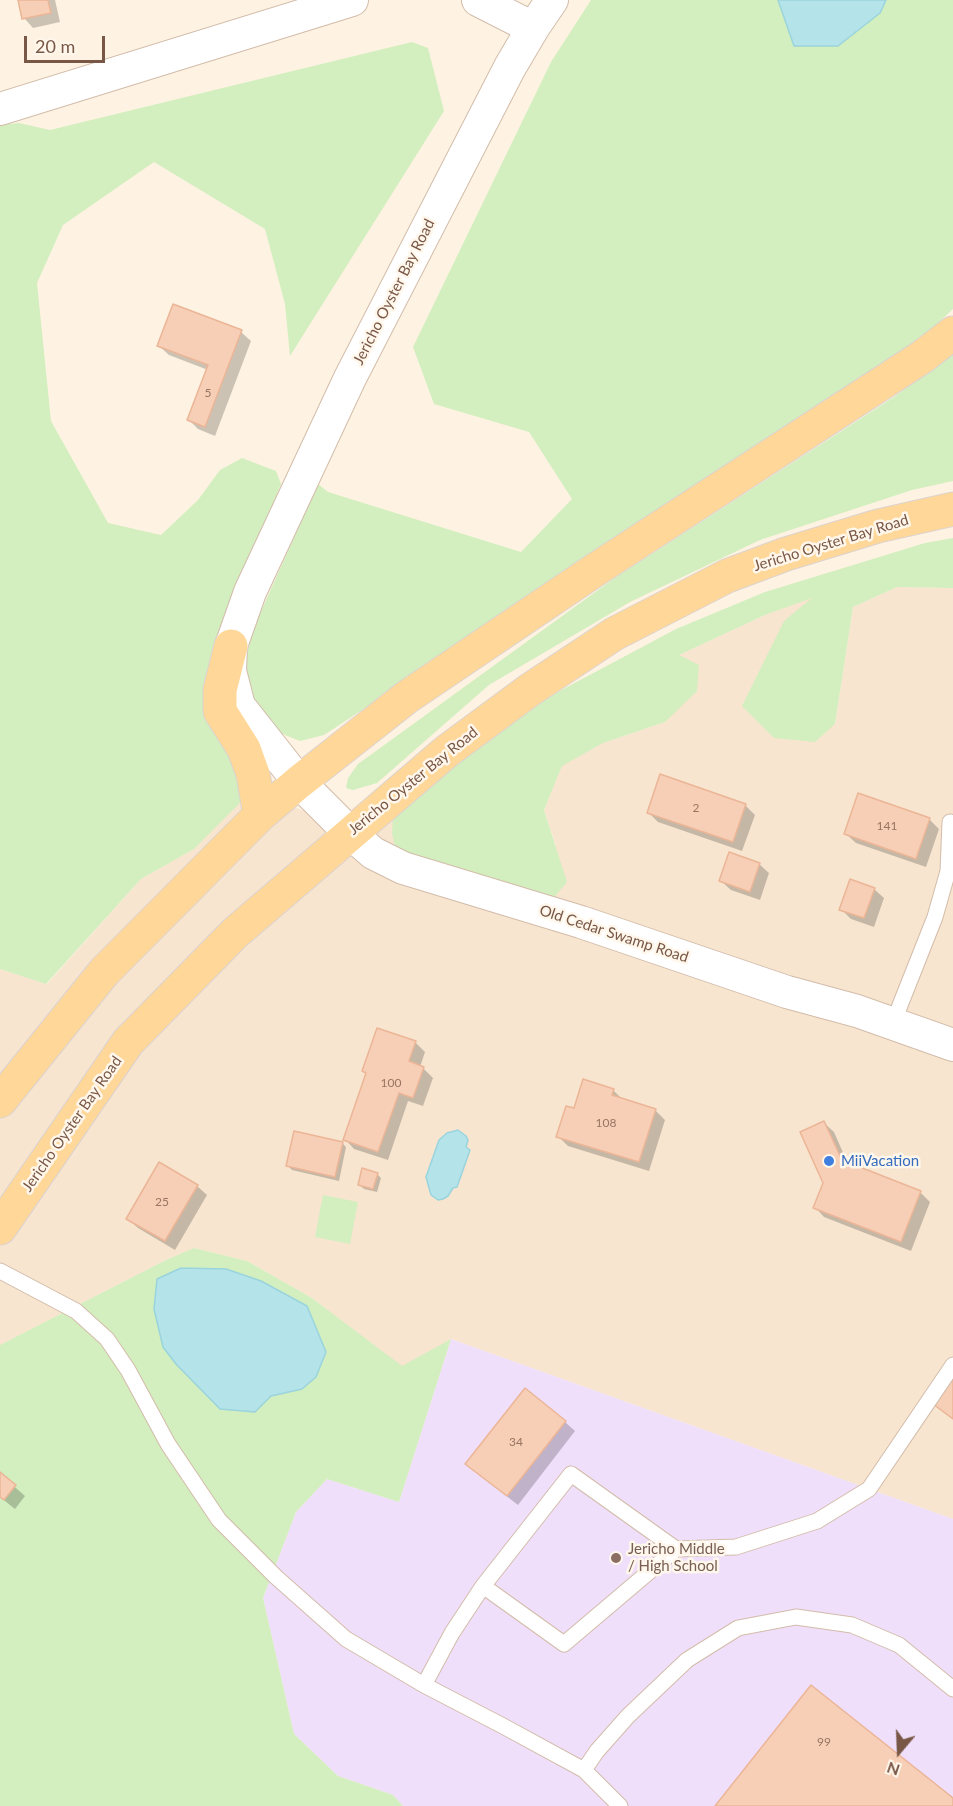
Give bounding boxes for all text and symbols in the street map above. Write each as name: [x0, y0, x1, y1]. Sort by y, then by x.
scale bar: [27, 24, 108, 62]
text: 20 m: [35, 35, 75, 57]
street label: Jericho Oyster Bay Road: [349, 216, 439, 368]
house number: 5: [205, 386, 211, 400]
street label: Jericho Oyster Bay Road: [751, 511, 911, 575]
street label: Jericho Oyster Bay Road: [345, 723, 481, 839]
house number: 2: [693, 801, 699, 815]
house number: 141: [877, 819, 897, 833]
street label: Old Cedar Swamp Road: [537, 901, 691, 967]
street label: Jericho Oyster Bay Road: [18, 1053, 126, 1195]
house number: 100: [381, 1076, 401, 1090]
house number: 108: [596, 1116, 616, 1130]
place label: MiiVacation: [841, 1152, 919, 1170]
marker: MiiVacation: [822, 1154, 836, 1168]
house number: 25: [155, 1195, 169, 1209]
house number: 34: [509, 1435, 523, 1449]
place label: Jericho Middle / High School: [628, 1540, 725, 1575]
marker: Jericho Middle / High School: [609, 1551, 623, 1565]
north arrow: [869, 1722, 929, 1782]
house number: 99: [817, 1735, 831, 1749]
text: N: [884, 1759, 902, 1780]

